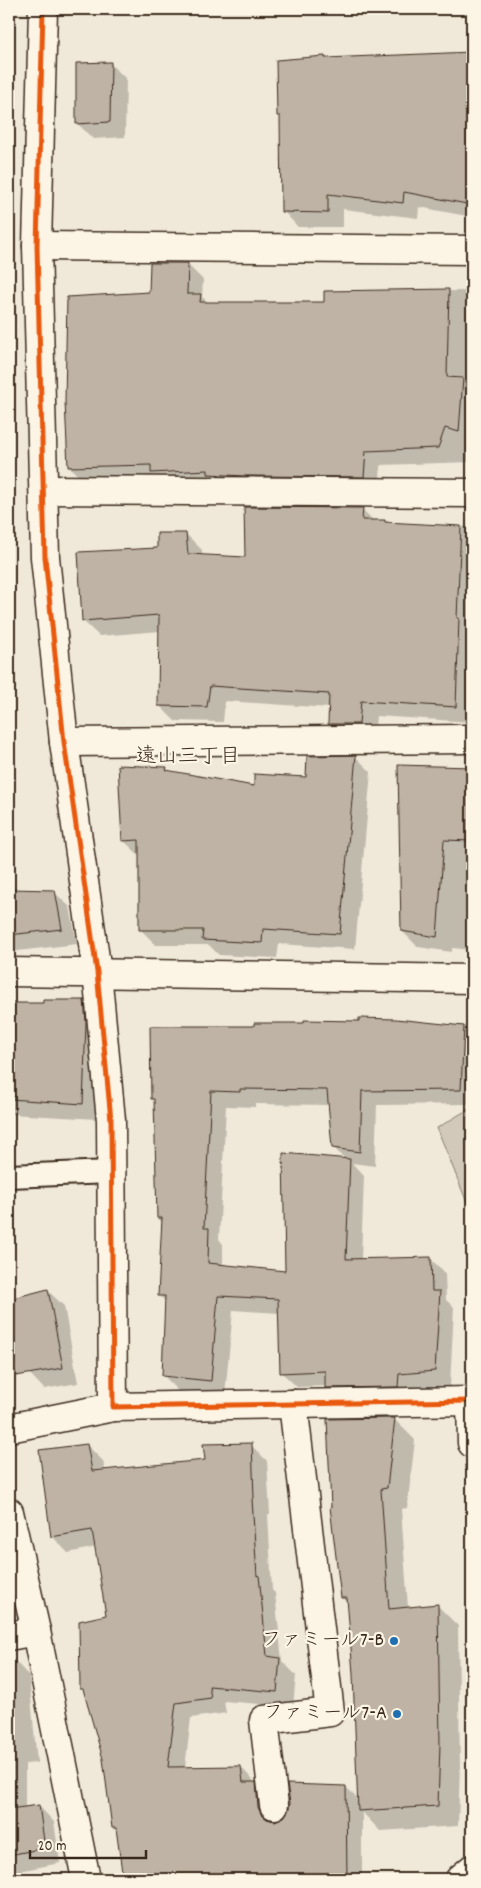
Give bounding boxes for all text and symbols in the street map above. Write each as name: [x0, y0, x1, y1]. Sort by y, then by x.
district label: 遠山三丁目: [136, 743, 241, 773]
place label: ファミール7-B: [262, 1627, 384, 1655]
marker: ファミール7-B: [388, 1635, 400, 1647]
place label: ファミール7-A: [263, 1700, 387, 1728]
marker: ファミール7-A: [391, 1708, 403, 1720]
scale bar: [30, 1828, 146, 1860]
text: 20 m: [38, 1836, 66, 1858]

